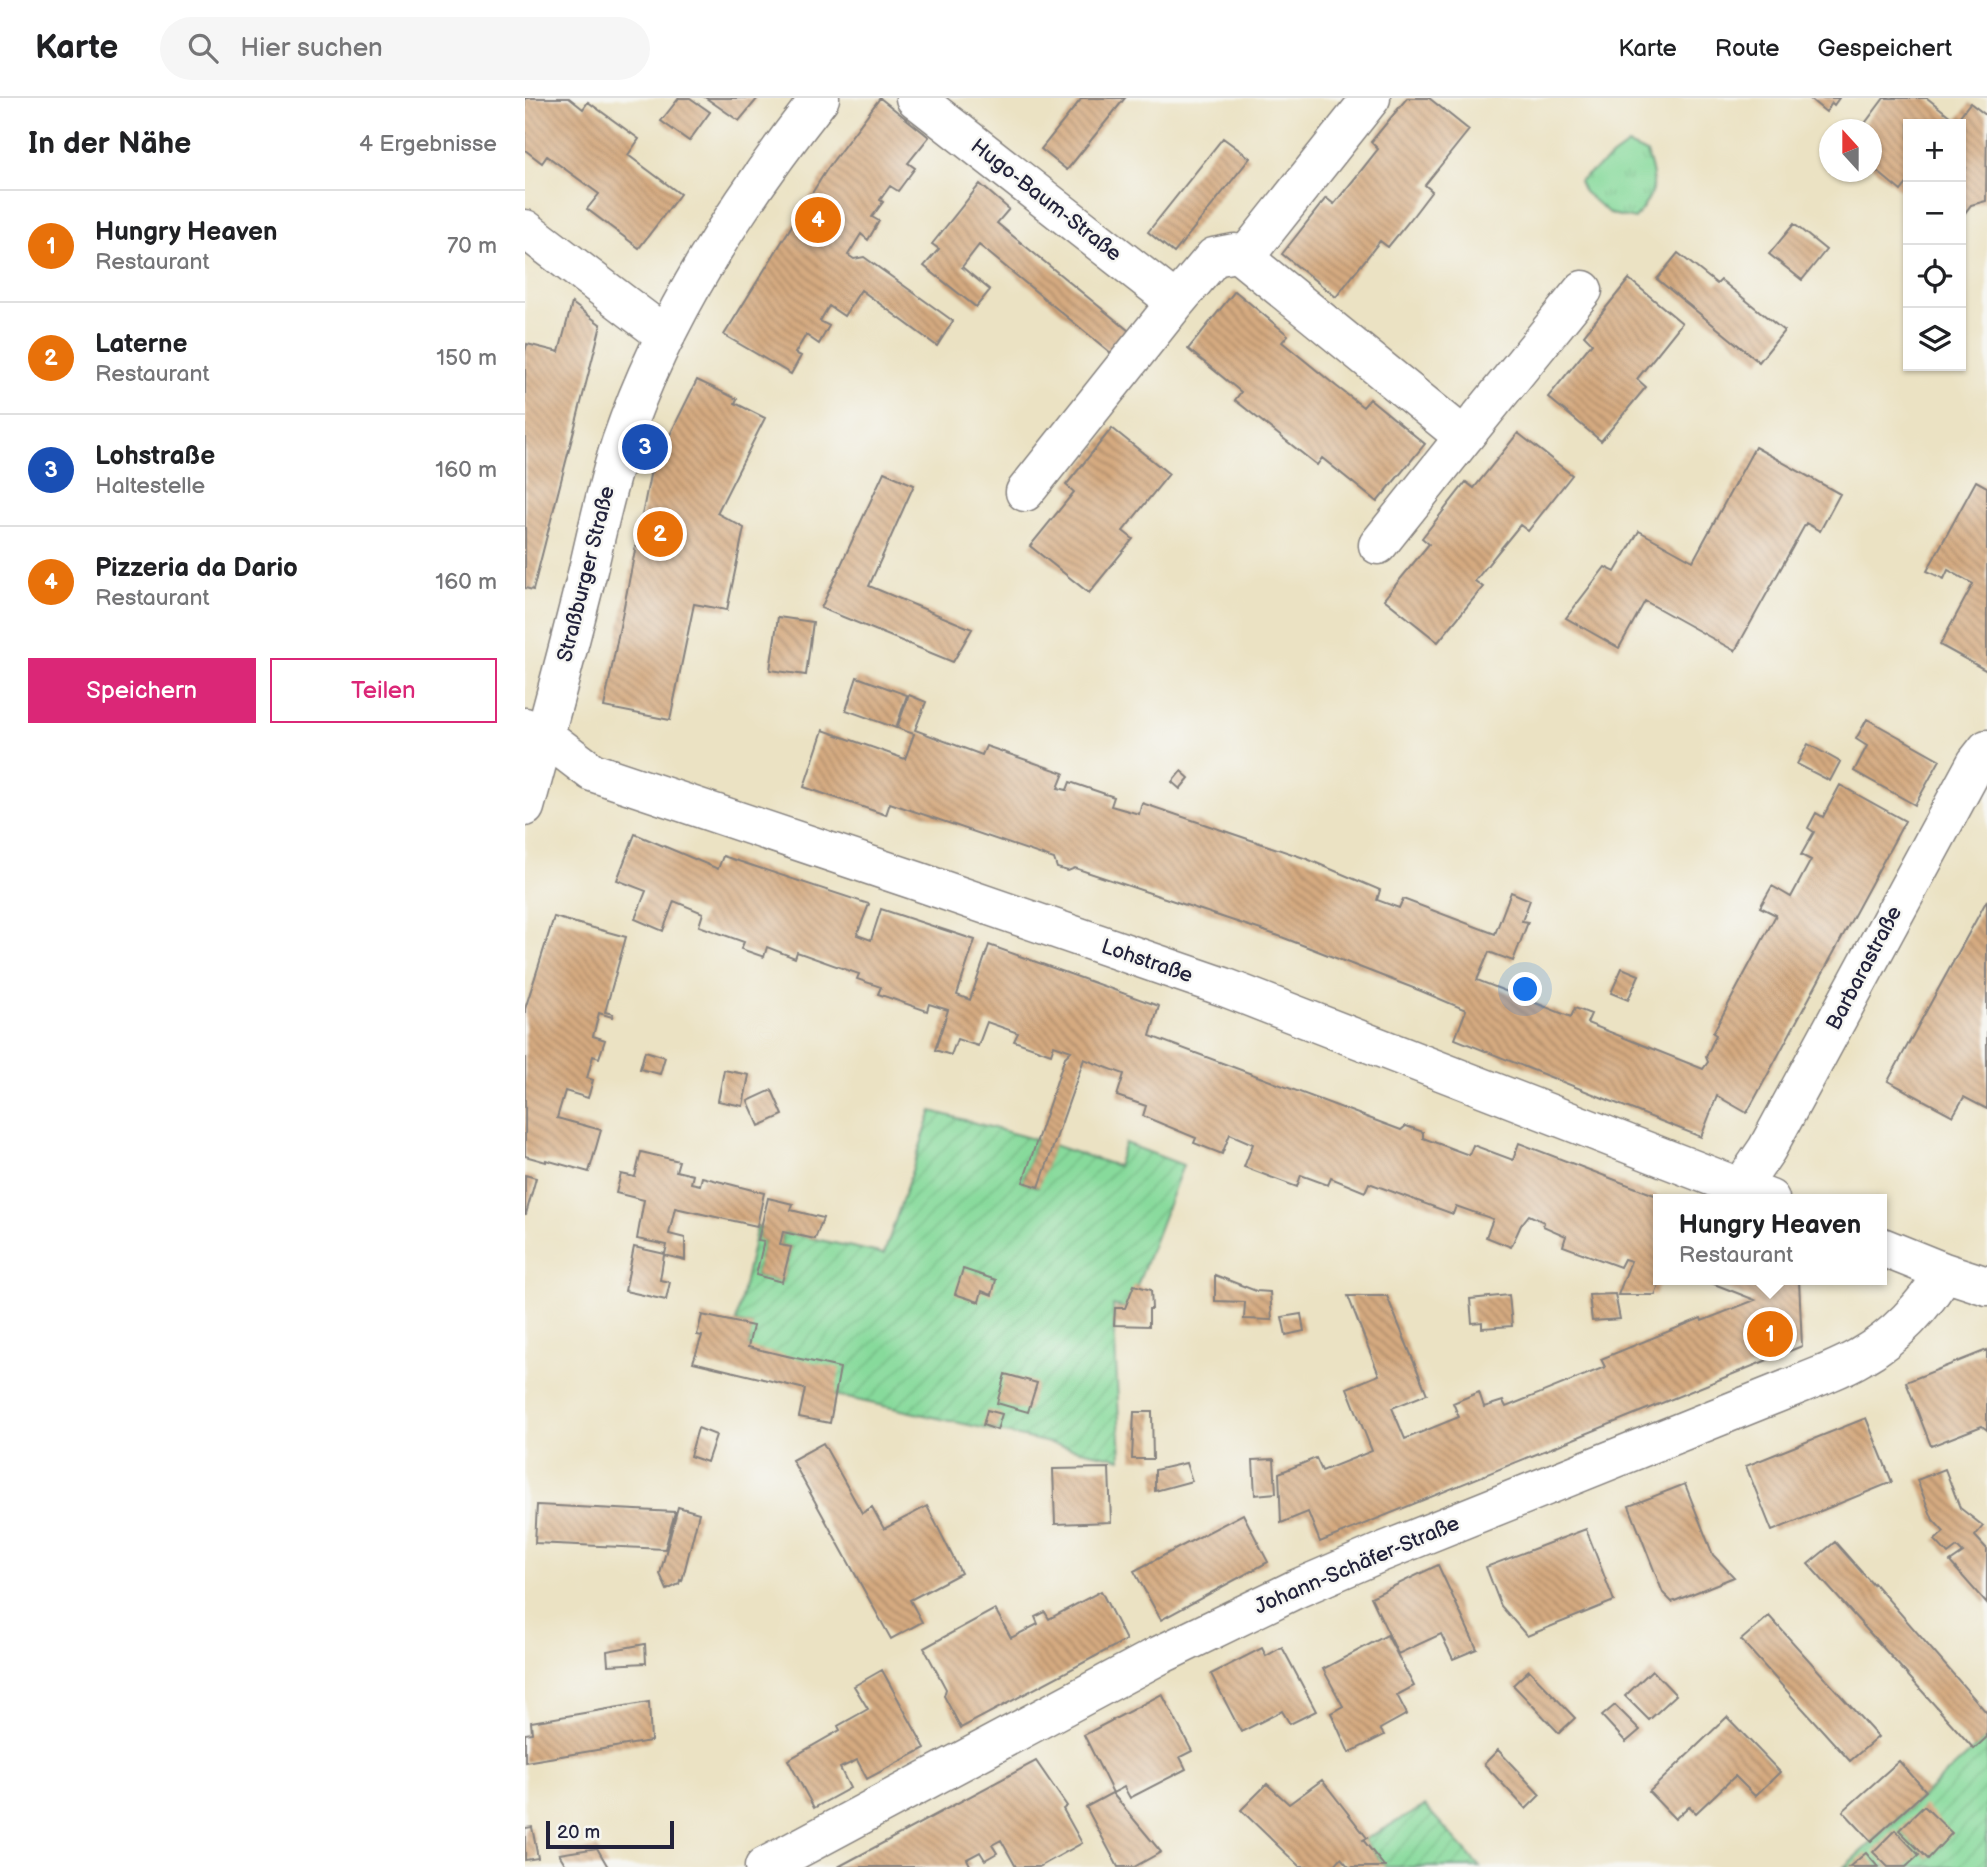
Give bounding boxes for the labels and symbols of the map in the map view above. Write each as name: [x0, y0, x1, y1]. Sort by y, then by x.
north arrow: [1819, 119, 1882, 182]
street label: Hugo-Baum-Straße: [966, 133, 1126, 267]
pin: 4: [795, 194, 841, 246]
pin: 3: [622, 421, 668, 473]
street label: Straßburger Straße: [552, 484, 620, 664]
pin: 2: [637, 508, 683, 560]
street label: Barbarastraße: [1821, 902, 1907, 1034]
street label: Lohstraße: [1098, 934, 1196, 988]
your location: [1508, 972, 1542, 1006]
pin: 1: [1747, 1308, 1793, 1360]
street label: Johann-Schäfer-Straße: [1251, 1511, 1463, 1619]
scale bar: [546, 1818, 674, 1850]

